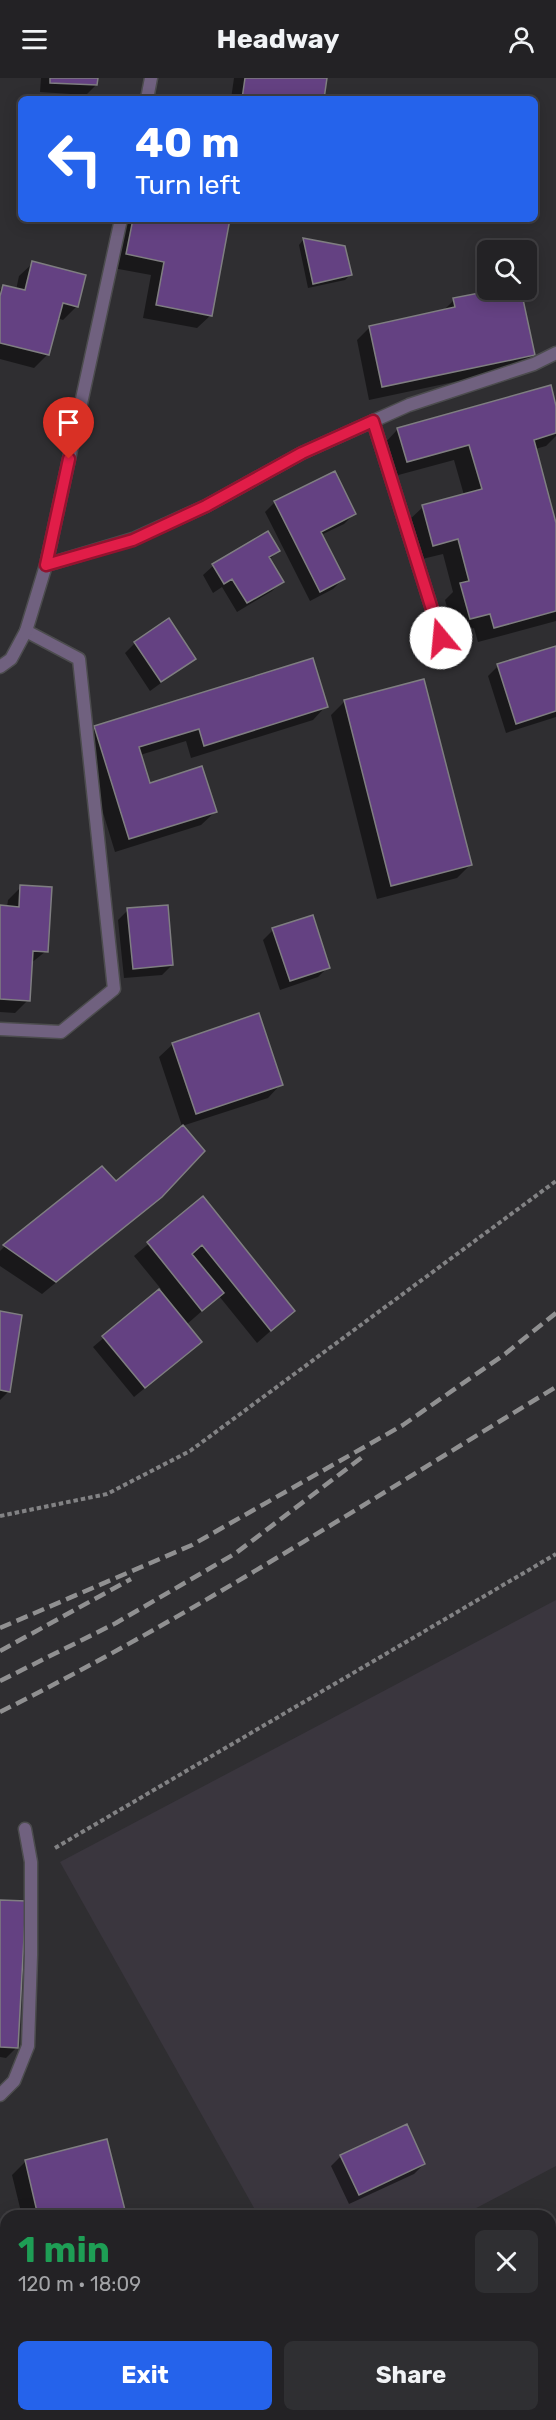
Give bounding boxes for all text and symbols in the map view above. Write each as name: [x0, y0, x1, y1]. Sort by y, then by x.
icon: menu: [18, 23, 51, 56]
text: Headway: [217, 23, 339, 55]
icon: person: [505, 23, 538, 56]
text: 40 m: [135, 118, 240, 168]
icon: left: [36, 120, 114, 198]
text: Turn left: [135, 169, 240, 201]
map controls: [477, 240, 537, 300]
button: search: [477, 240, 537, 300]
pin: [43, 397, 94, 459]
icon: arrive: [52, 406, 85, 439]
position arrow: [409, 606, 473, 670]
text: 1 min: [18, 2228, 110, 2271]
button: close: [475, 2230, 538, 2293]
text: 120 m · 18:09: [18, 2272, 141, 2296]
button: Exit: [18, 2341, 272, 2410]
button: Share: [284, 2341, 538, 2410]

